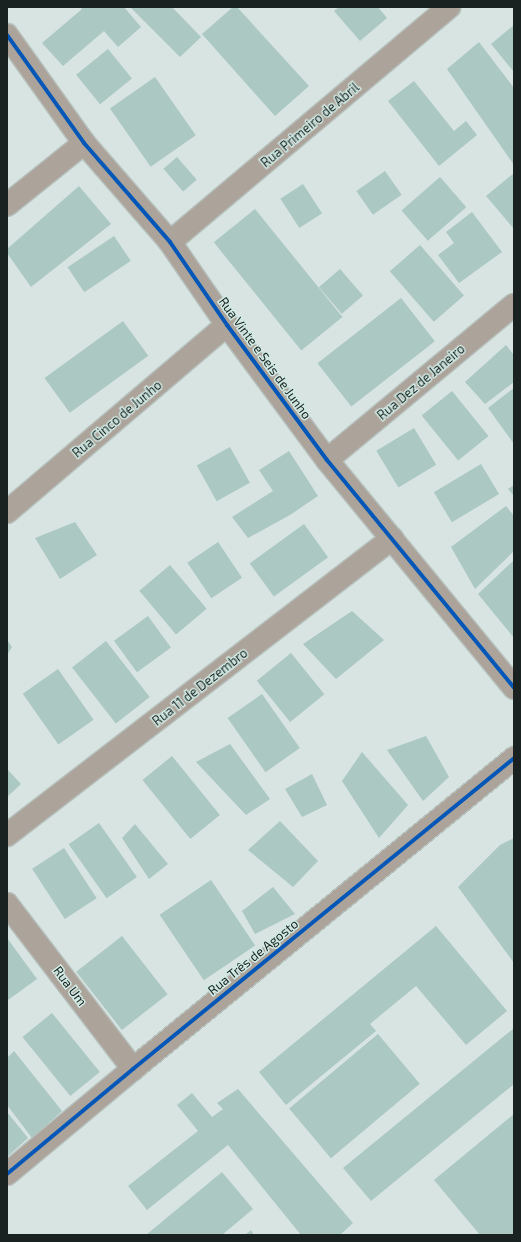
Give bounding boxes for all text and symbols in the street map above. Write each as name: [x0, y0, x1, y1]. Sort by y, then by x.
street label: Rua Primeiro de Abril: [258, 79, 362, 171]
street label: Rua Vinte e Seis de Junho: [215, 294, 315, 422]
street label: Rua Dez de Janeiro: [374, 341, 468, 423]
street label: Rua Cinco de Junho: [69, 377, 165, 461]
street label: Rua 11 de Dezembro: [149, 645, 251, 729]
street label: Rua Três de Agosto: [204, 916, 302, 998]
street label: Rua Um: [50, 963, 90, 1009]

